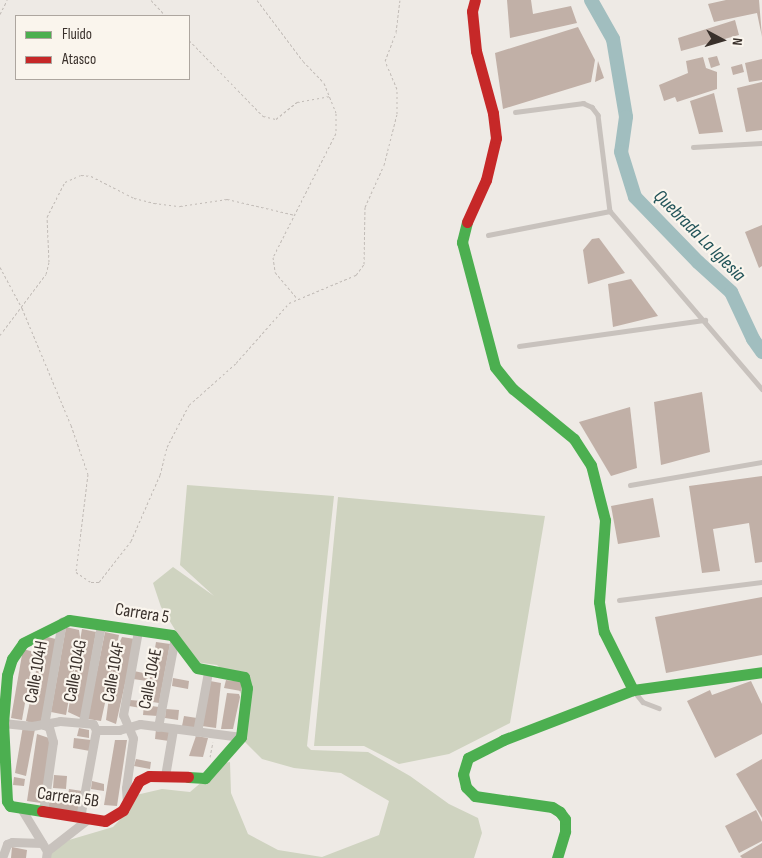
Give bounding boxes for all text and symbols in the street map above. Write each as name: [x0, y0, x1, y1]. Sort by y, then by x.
legend: [15, 15, 190, 80]
north arrow: [697, 15, 747, 65]
text: Fluido: [62, 25, 92, 44]
text: N: [729, 37, 746, 46]
text: Atasco: [62, 50, 96, 69]
water label: Quebrada La Iglesia: [648, 185, 750, 287]
street label: Carrera 5: [113, 599, 171, 629]
street label: Calle 104G: [60, 638, 92, 704]
street label: Calle 104H: [21, 639, 53, 705]
street label: Calle 104F: [98, 640, 130, 704]
street label: Calle 104E: [135, 647, 167, 711]
street label: Carrera 5B: [36, 783, 100, 813]

